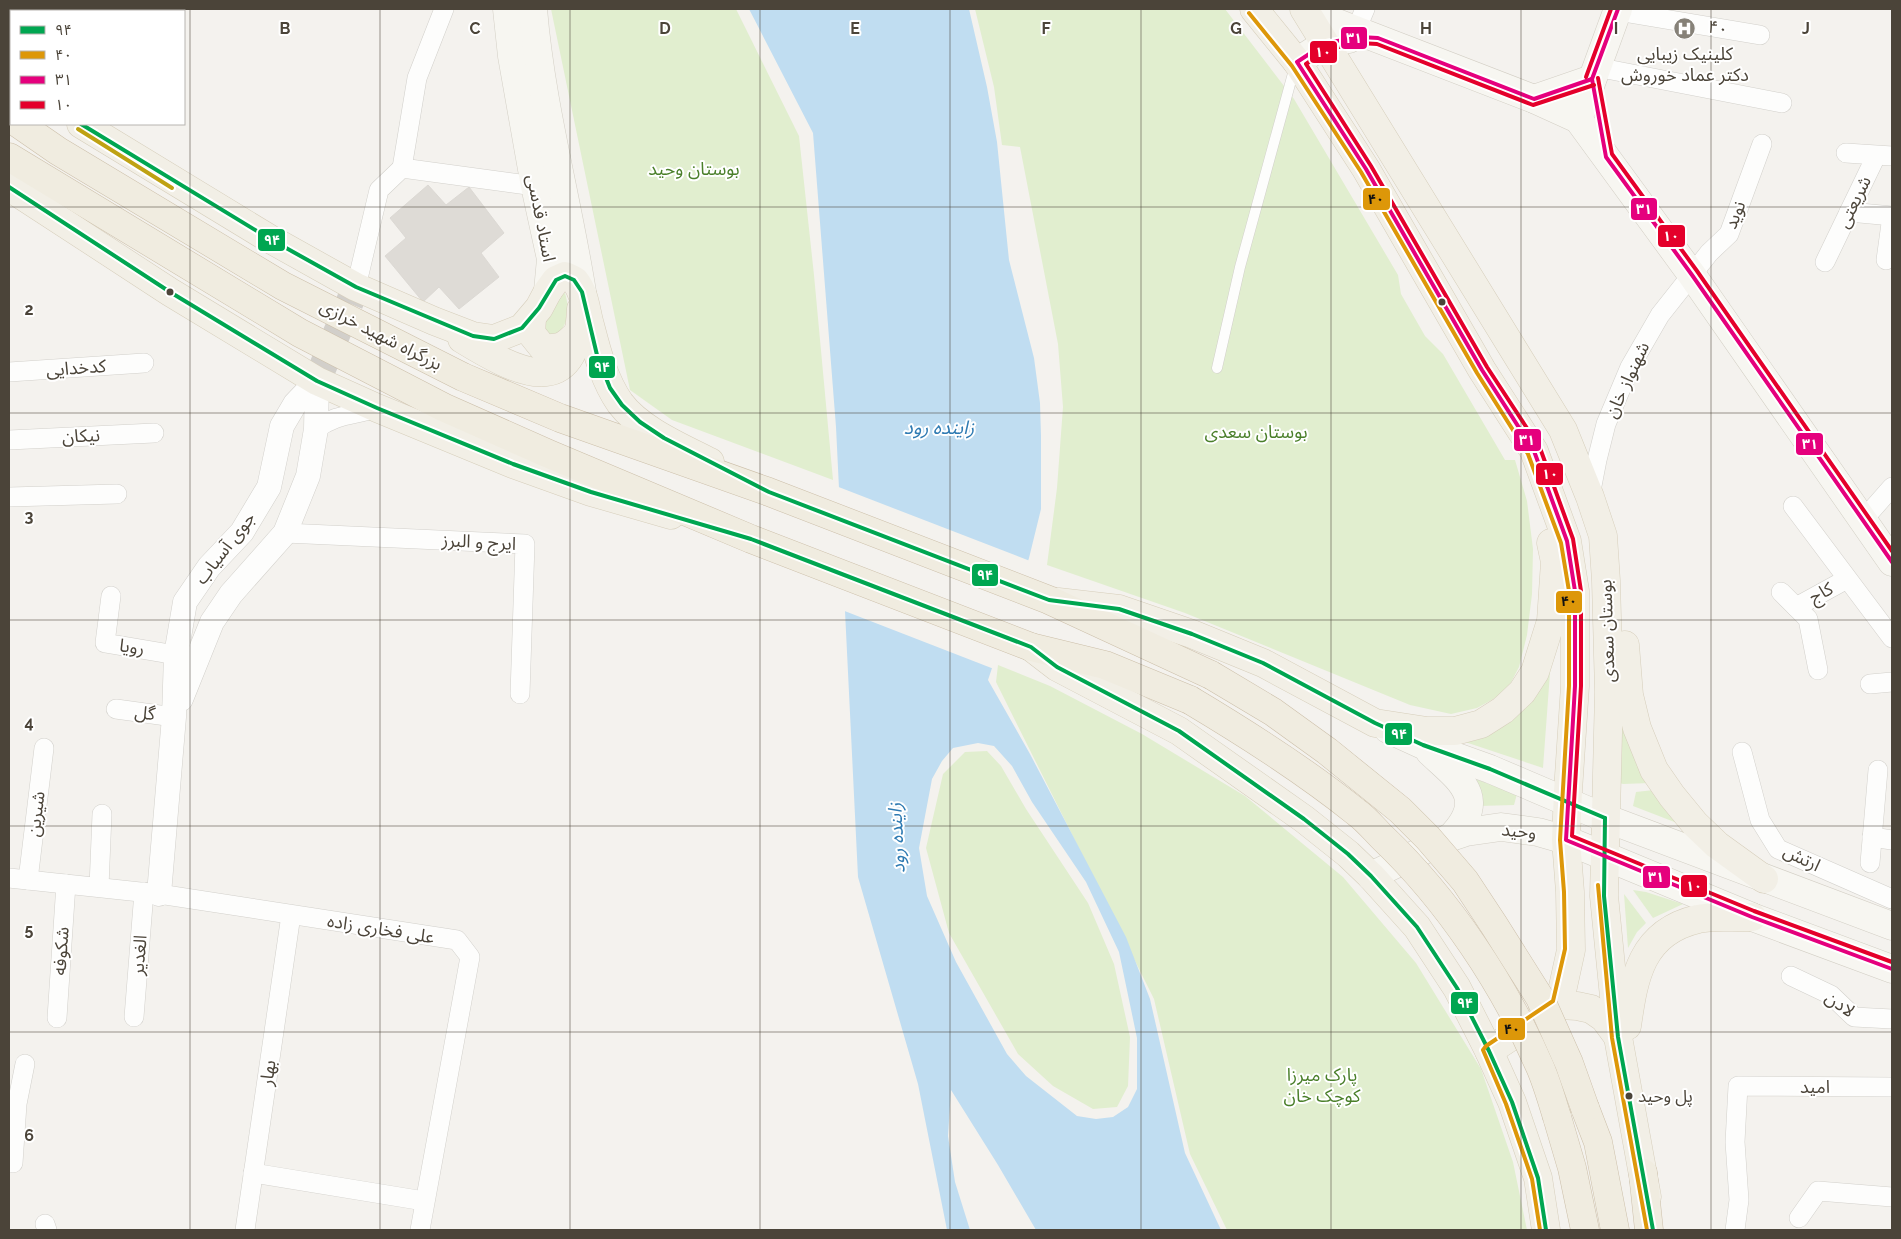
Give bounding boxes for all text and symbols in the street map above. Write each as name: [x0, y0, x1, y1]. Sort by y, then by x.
legend: [10, 10, 185, 125]
street label: ۴۰: [1706, 16, 1730, 39]
hospital icon: کلینیک زیبایی دکتر عماد خوروش: [1673, 17, 1697, 41]
text: B: [280, 19, 291, 38]
text: C: [470, 19, 481, 38]
text: D: [659, 19, 671, 38]
text: E: [850, 19, 860, 38]
text: F: [1041, 19, 1051, 38]
text: G: [1230, 19, 1242, 38]
text: H: [1420, 19, 1432, 38]
text: I: [1614, 19, 1618, 38]
text: J: [1802, 19, 1810, 38]
text: ۹۴: [55, 21, 72, 39]
line badge: ۳۱: [1340, 26, 1368, 50]
text: ۳۱: [1346, 30, 1362, 46]
line badge: ۱۰: [1309, 40, 1338, 64]
place label: کلینیک زیبایی دکتر عماد خوروش: [1621, 43, 1749, 86]
text: ۱۰: [1315, 44, 1331, 60]
text: ۴۰: [55, 46, 72, 64]
text: ۳۱: [55, 71, 72, 89]
text: ۱۰: [55, 96, 72, 114]
park label: بوستان وحید: [648, 158, 740, 180]
street label: استاد قدسی: [522, 172, 560, 264]
street label: شریعتی: [1832, 172, 1876, 232]
line badge: ۴۰: [1362, 187, 1391, 211]
text: ۴۰: [1368, 191, 1384, 207]
line badge: ۳۱: [1630, 197, 1658, 221]
street label: نوید: [1720, 198, 1750, 232]
text: ۳۱: [1636, 201, 1652, 217]
line badge: ۱۰: [1657, 224, 1686, 248]
line badge: ۹۴: [257, 228, 286, 252]
text: ۱۰: [1663, 228, 1679, 244]
text: ۹۴: [264, 232, 280, 248]
unlabelled marker: [165, 287, 175, 297]
street label: بزرگراه شهید خرازی: [316, 295, 446, 375]
unlabelled marker: [1437, 297, 1447, 307]
text: 2: [24, 300, 34, 319]
street label: شهنواز خان: [1600, 338, 1654, 422]
street label: کدخدایی: [45, 355, 107, 381]
line badge: ۹۴: [588, 355, 616, 379]
text: ۹۴: [594, 359, 610, 375]
water label: زاینده رود: [904, 416, 975, 439]
park label: بوستان سعدی: [1204, 421, 1308, 443]
street label: نیکان: [61, 424, 101, 448]
line badge: ۳۱: [1513, 428, 1542, 452]
text: ۳۱: [1519, 432, 1535, 448]
line badge: ۳۱: [1795, 432, 1824, 456]
text: ۳۱: [1802, 436, 1818, 452]
line badge: ۱۰: [1535, 462, 1564, 486]
text: ۱۰: [1542, 466, 1558, 482]
text: 3: [25, 507, 34, 526]
street label: جوی آسیاب: [190, 508, 260, 588]
street label: ایرج و البرز: [440, 529, 517, 557]
line badge: ۹۴: [971, 563, 999, 587]
text: ۹۴: [977, 567, 993, 583]
street label: کاج: [1805, 577, 1838, 610]
street label: بوستان سعدی: [1594, 579, 1620, 683]
line badge: ۴۰: [1555, 590, 1583, 614]
text: ۴۰: [1561, 593, 1577, 609]
street label: رویا: [118, 634, 146, 660]
street label: گل: [133, 701, 157, 725]
text: 4: [24, 713, 34, 732]
line badge: ۹۴: [1384, 722, 1413, 746]
text: ۹۴: [1391, 726, 1407, 742]
street label: شیرین: [22, 790, 50, 838]
water label: زاینده رود: [883, 801, 910, 874]
street label: وحید: [1501, 818, 1538, 843]
street label: ارتش: [1780, 840, 1824, 876]
line badge: ۳۱: [1642, 865, 1671, 889]
text: ۳۱: [1648, 869, 1664, 885]
line badge: ۱۰: [1680, 874, 1708, 898]
text: ۱۰: [1686, 878, 1702, 894]
street label: علی فخاری زاده: [326, 910, 436, 948]
text: 5: [25, 920, 34, 939]
street label: شکوفه: [48, 926, 74, 976]
street label: الغدیر: [126, 934, 152, 977]
street label: لادن: [1821, 986, 1859, 1022]
line badge: ۹۴: [1450, 991, 1479, 1015]
text: ۹۴: [1457, 995, 1473, 1011]
line badge: ۴۰: [1497, 1017, 1526, 1041]
text: ۴۰: [1504, 1021, 1520, 1037]
street label: بهار: [255, 1059, 281, 1088]
park label: پارک میرزا کوچک خان: [1284, 1064, 1361, 1107]
street label: امید: [1800, 1076, 1830, 1097]
place label: پل وحید: [1638, 1086, 1693, 1107]
marker: پل وحید: [1624, 1091, 1634, 1101]
text: 6: [24, 1126, 34, 1145]

